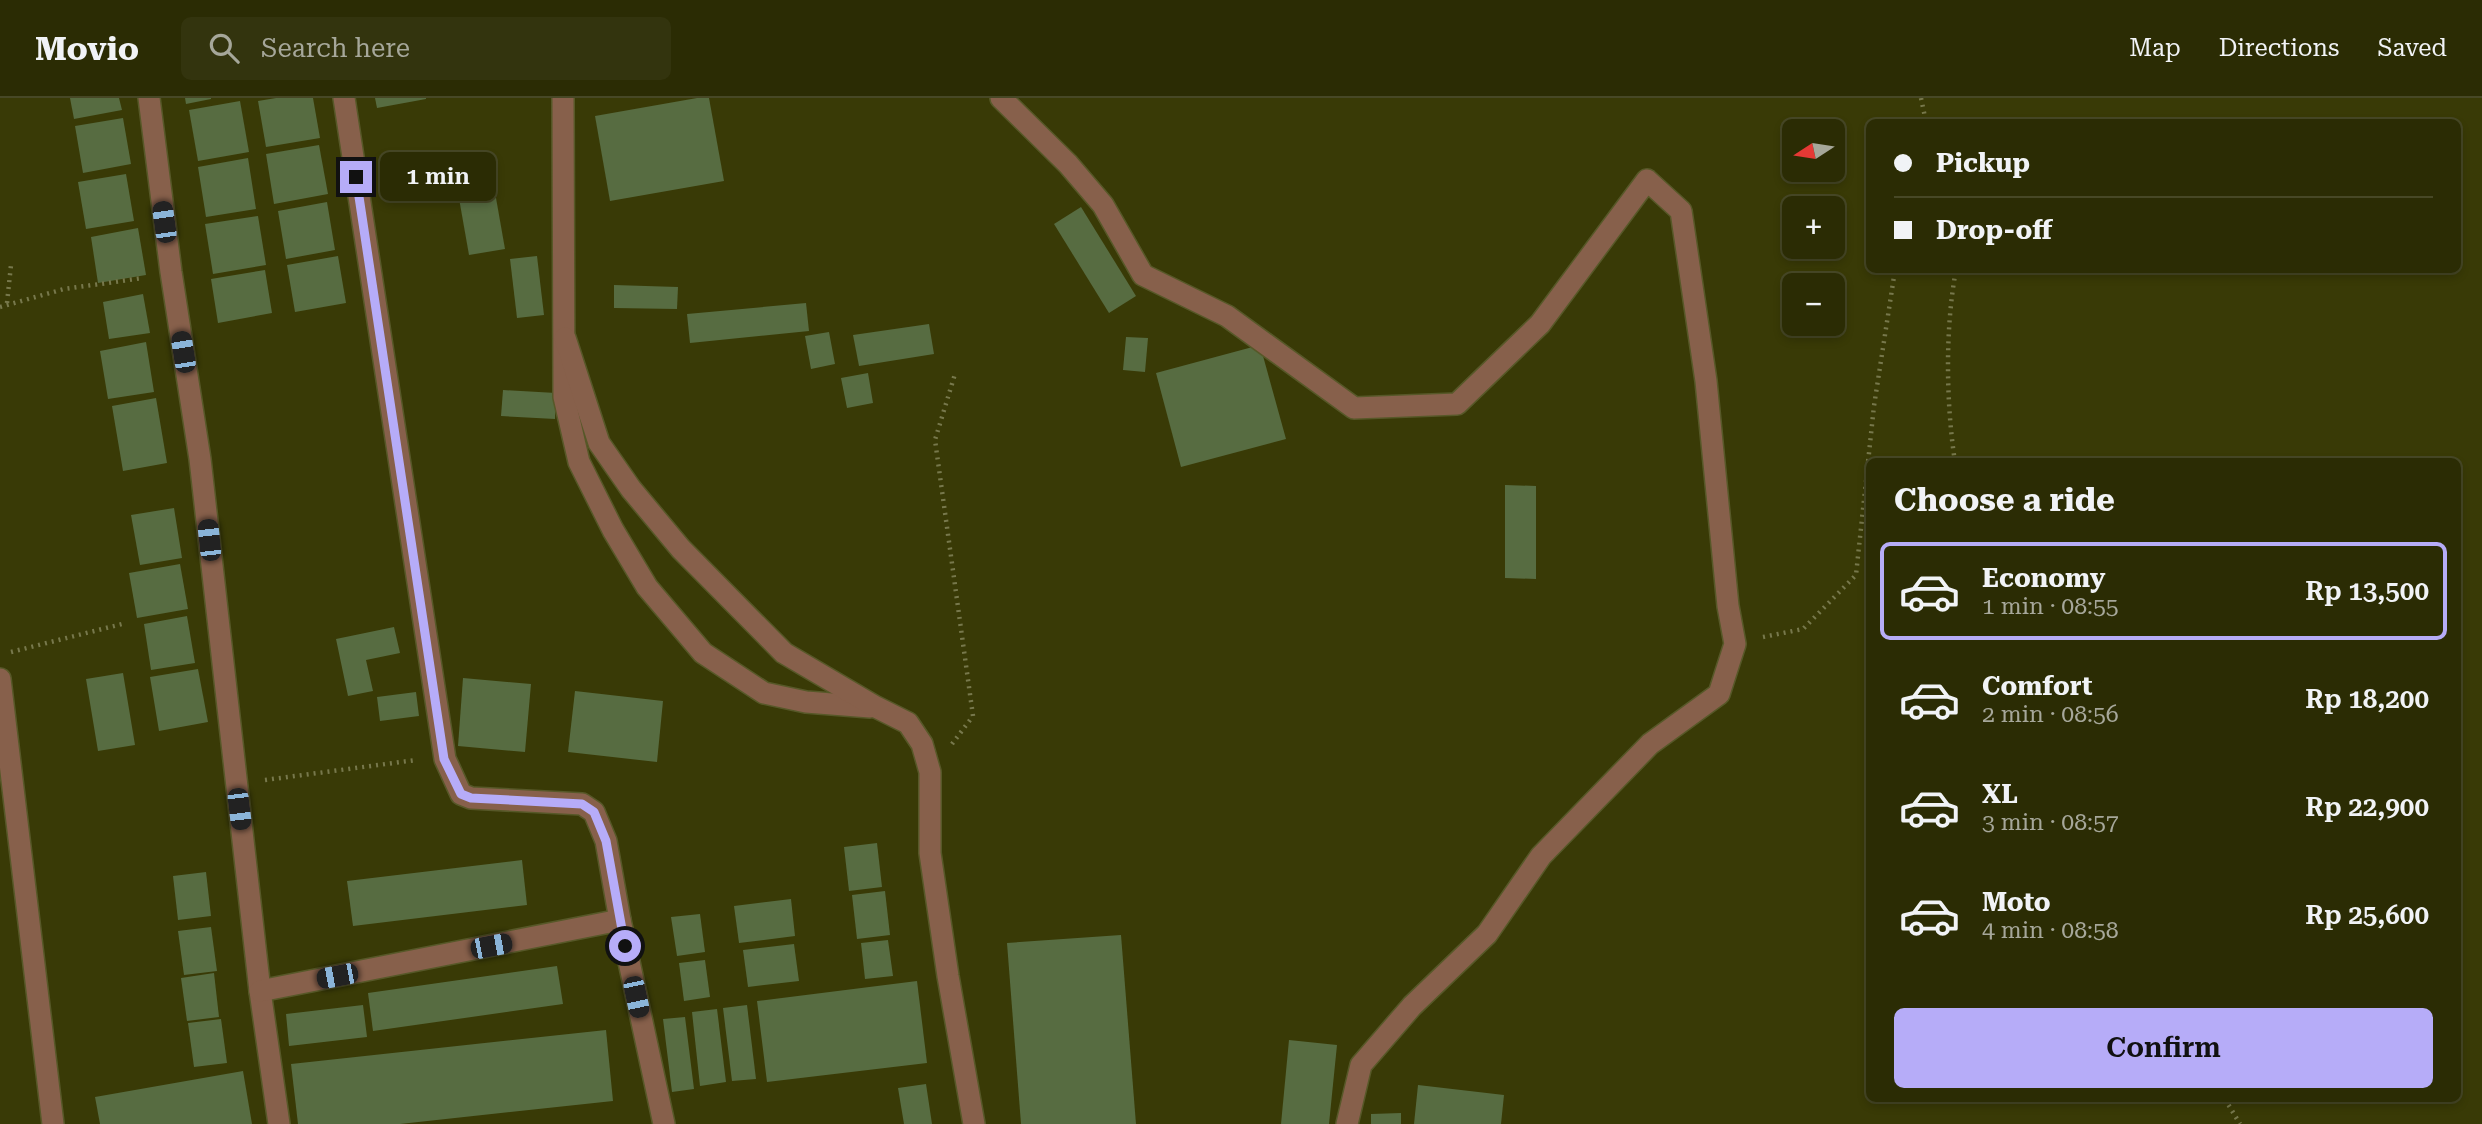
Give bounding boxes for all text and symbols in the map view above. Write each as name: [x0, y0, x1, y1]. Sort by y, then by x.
search box: [181, 17, 671, 80]
text: Movio: [35, 29, 139, 68]
icon: search: [205, 29, 243, 67]
text: Search here: [261, 33, 410, 63]
text: Map: [2129, 34, 2181, 62]
text: Directions: [2219, 34, 2339, 62]
text: Saved: [2377, 34, 2447, 62]
north arrow: [1782, 119, 1844, 182]
map controls: [1782, 119, 1845, 336]
text: Pickup: [1936, 148, 2030, 178]
callout: 1 min: [380, 153, 496, 202]
route end: [340, 161, 372, 193]
text: 1 min: [406, 163, 470, 190]
button: +: [1782, 196, 1845, 259]
car: [151, 200, 178, 244]
text: Drop-off: [1936, 215, 2052, 245]
button: −: [1782, 273, 1845, 336]
car: [170, 330, 197, 374]
text: Choose a ride: [1894, 481, 2115, 519]
car: [197, 518, 222, 562]
icon: car: [1898, 560, 1961, 623]
text: Economy: [1982, 563, 2105, 593]
text: Rp 13,500: [2305, 576, 2429, 606]
text: 1 min · 08:55: [1982, 593, 2119, 620]
icon: car: [1898, 668, 1961, 731]
text: Comfort: [1982, 671, 2092, 701]
text: Rp 18,200: [2305, 684, 2429, 714]
text: 2 min · 08:56: [1982, 701, 2119, 728]
icon: car: [1898, 776, 1961, 839]
text: XL: [1982, 779, 2018, 809]
car: [227, 787, 252, 831]
text: Rp 22,900: [2305, 792, 2429, 822]
text: 3 min · 08:57: [1982, 809, 2119, 836]
icon: car: [1898, 884, 1961, 947]
text: Moto: [1982, 887, 2051, 917]
text: Rp 25,600: [2305, 900, 2429, 930]
text: 4 min · 08:58: [1982, 917, 2119, 944]
route start: [609, 930, 641, 962]
car: [469, 932, 514, 960]
car: [315, 962, 360, 990]
car: [622, 974, 651, 1020]
button: Confirm: [1894, 1008, 2433, 1088]

